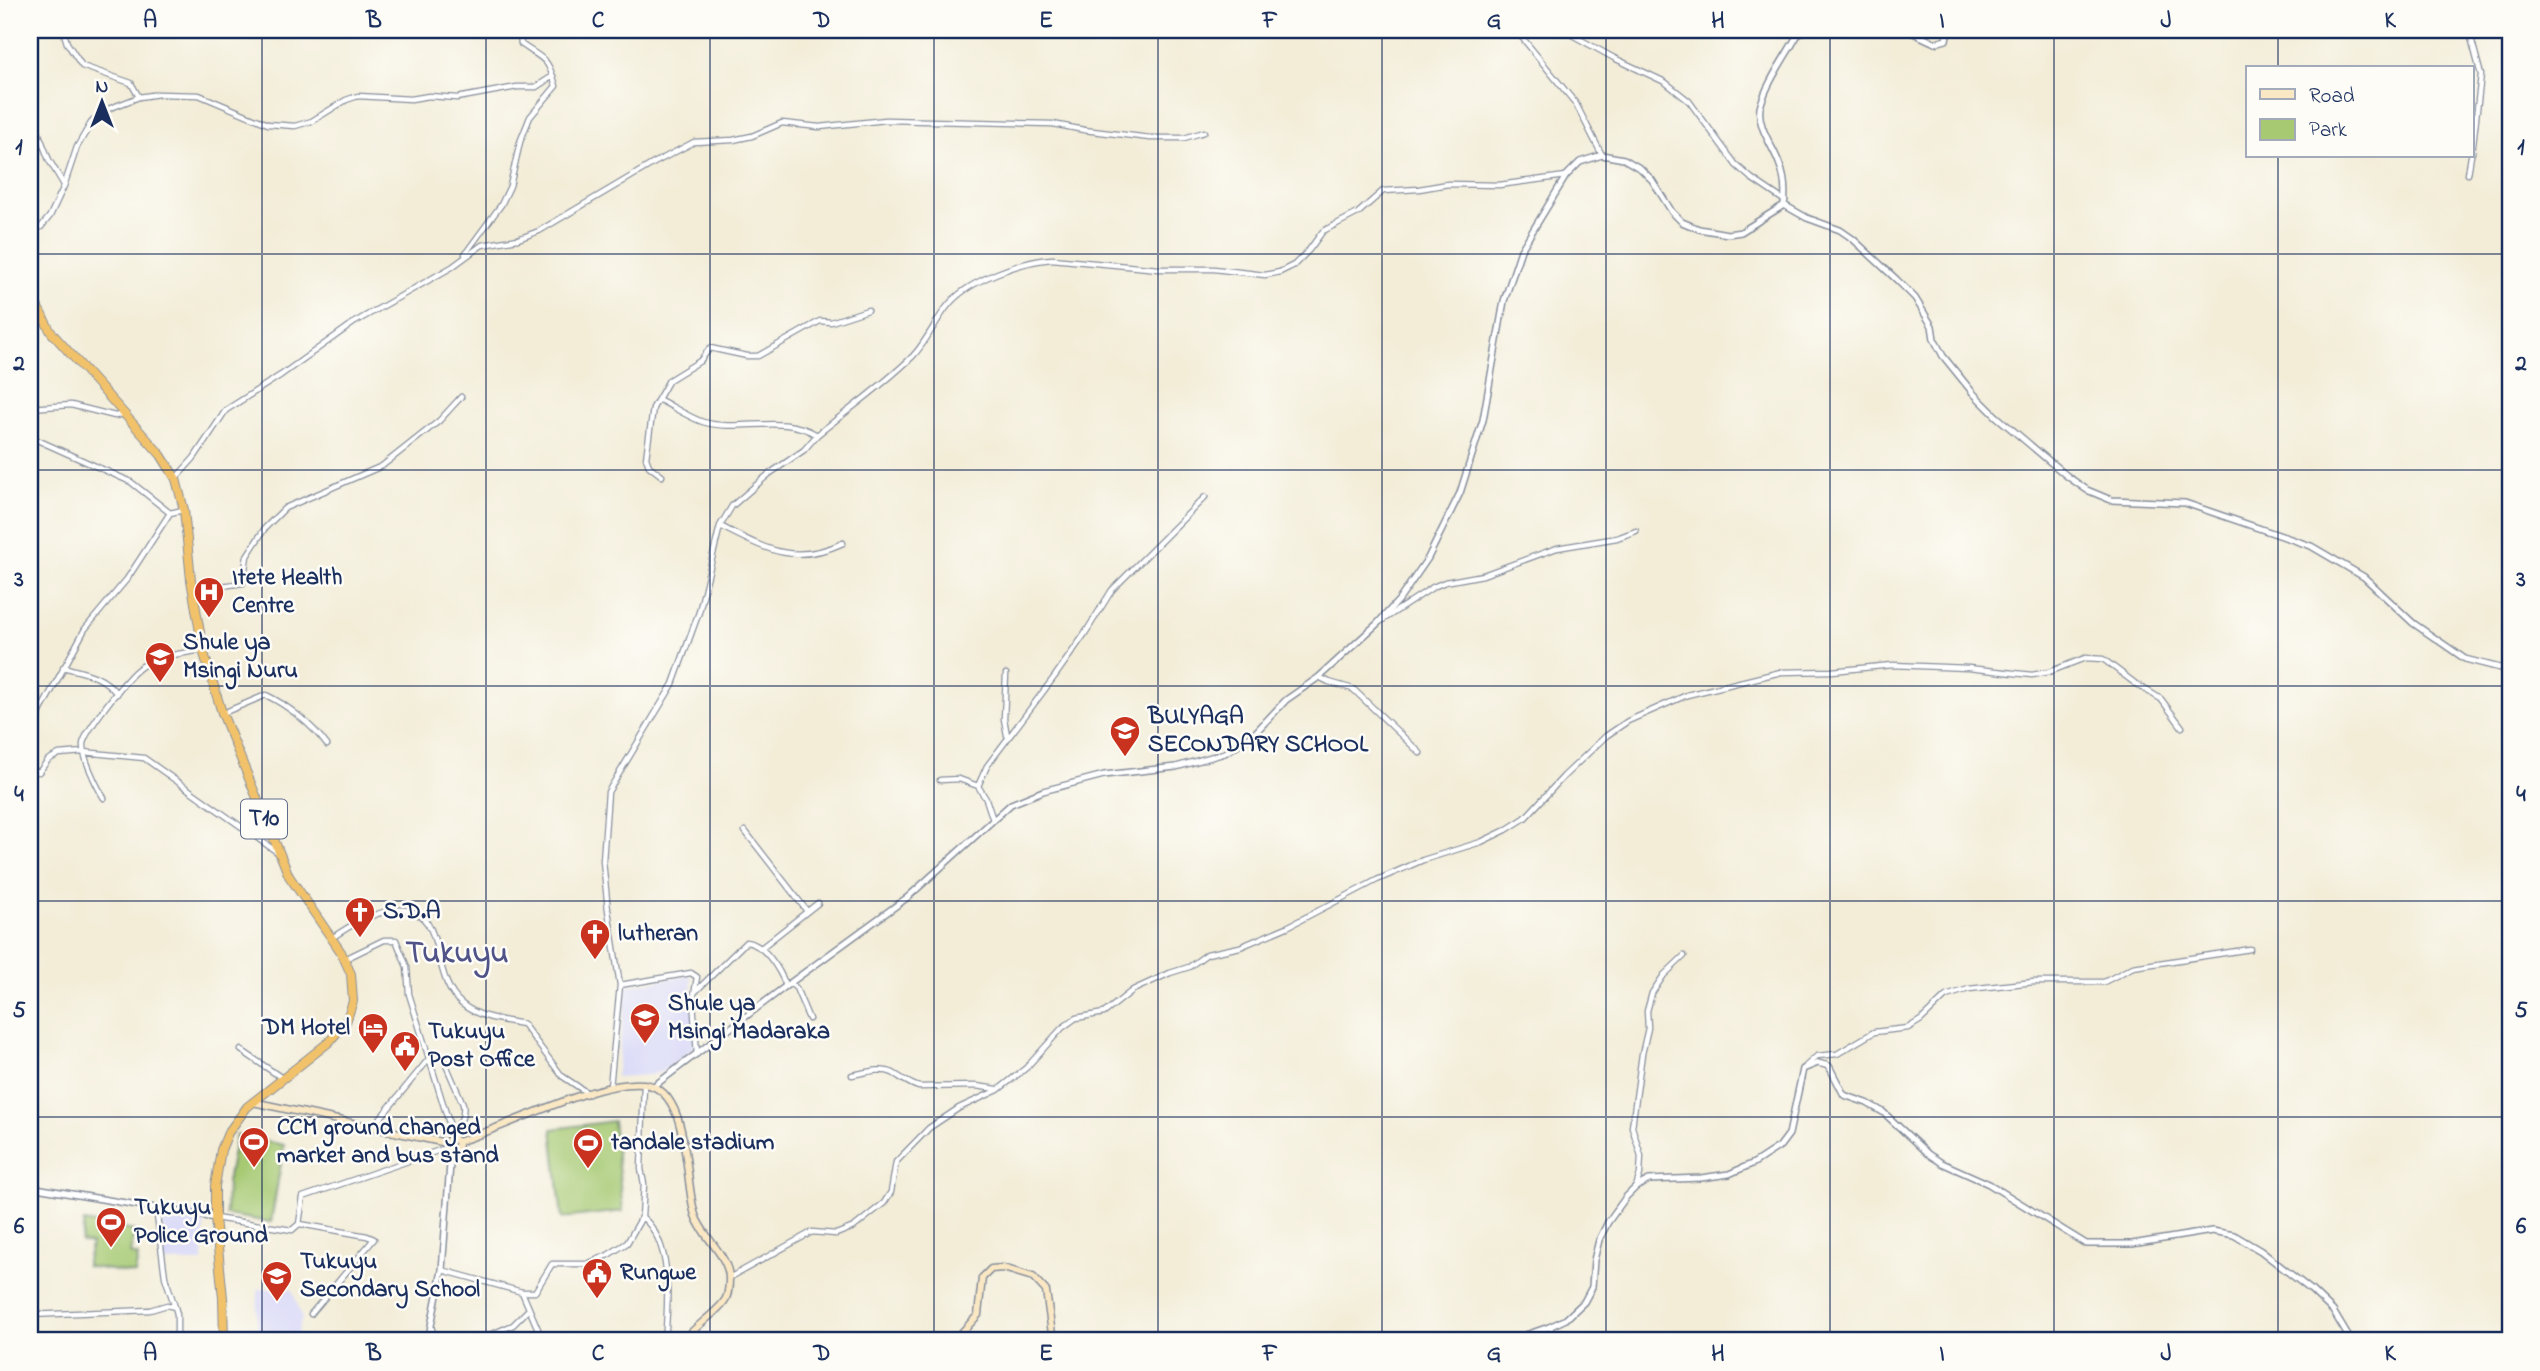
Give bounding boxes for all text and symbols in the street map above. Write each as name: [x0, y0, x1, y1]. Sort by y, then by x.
text: A: [143, 5, 157, 38]
text: B: [365, 5, 382, 38]
text: C: [592, 5, 605, 38]
text: D: [813, 5, 830, 38]
text: E: [1039, 5, 1053, 38]
text: F: [1262, 5, 1278, 38]
text: G: [1487, 5, 1501, 38]
text: H: [1711, 5, 1725, 38]
text: I: [1939, 5, 1945, 38]
text: J: [2160, 5, 2172, 38]
text: K: [2384, 5, 2396, 38]
north arrow: [66, 66, 136, 136]
legend: [2246, 66, 2474, 158]
text: N: [96, 74, 109, 101]
text: Road: [2309, 82, 2355, 112]
text: Park: [2309, 116, 2348, 146]
text: 1: [15, 132, 23, 165]
text: 1: [2517, 132, 2525, 165]
text: 2: [12, 348, 25, 381]
text: 2: [2514, 348, 2527, 381]
place label: Itete Health Centre: [232, 561, 342, 624]
text: 3: [13, 564, 24, 597]
text: 3: [2515, 564, 2526, 597]
hospital icon: Itete Health Centre: [192, 575, 226, 619]
place label: Shule ya Msingi Nuru: [183, 626, 298, 690]
school or university icon: Shule ya Msingi Nuru: [143, 640, 177, 684]
place label: BULYAGA SECONDARY SCHOOL: [1147, 700, 1369, 763]
school or university icon: BULYAGA SECONDARY SCHOOL: [1108, 714, 1142, 758]
text: 4: [14, 779, 24, 812]
text: 4: [2516, 779, 2526, 812]
road number: T10: [241, 800, 287, 838]
church icon: S.D.A: [343, 895, 377, 939]
place label: S.D.A: [383, 895, 441, 930]
church icon: lutheran: [578, 917, 612, 961]
place label: lutheran: [618, 917, 698, 952]
district label: Tukuyu: [406, 931, 508, 979]
place label: Shule ya Msingi Madaraka: [668, 987, 830, 1051]
text: 5: [12, 995, 26, 1028]
text: 5: [2514, 995, 2528, 1028]
school or university icon: Shule ya Msingi Madaraka: [628, 1001, 662, 1045]
place label: DM Hotel: [262, 1011, 350, 1046]
hotel icon: DM Hotel: [356, 1011, 390, 1055]
place label: Tukuyu Post Office: [428, 1015, 536, 1078]
public building icon: Tukuyu Post Office: [388, 1029, 422, 1073]
place label: CCM ground changed market and bus stand: [277, 1111, 499, 1174]
sports icon: CCM ground changed market and bus stand: [237, 1125, 271, 1169]
sports icon: tandale stadium: [571, 1126, 605, 1170]
place label: tandale stadium: [610, 1126, 775, 1161]
place label: Tukuyu Police Ground: [134, 1191, 268, 1254]
sports icon: Tukuyu Police Ground: [94, 1205, 128, 1249]
text: 6: [14, 1211, 25, 1244]
text: 6: [2516, 1211, 2527, 1244]
place label: Tukuyu Secondary School: [300, 1245, 480, 1309]
public building icon: Rungwe: [580, 1256, 614, 1300]
place label: Rungwe: [620, 1256, 697, 1292]
school or university icon: Tukuyu Secondary School: [260, 1259, 294, 1303]
text: A: [143, 1338, 157, 1371]
text: B: [365, 1338, 382, 1371]
text: C: [592, 1338, 605, 1371]
text: D: [813, 1338, 830, 1371]
text: E: [1039, 1338, 1053, 1371]
text: F: [1262, 1338, 1278, 1371]
text: G: [1487, 1338, 1501, 1371]
text: H: [1711, 1338, 1725, 1371]
text: I: [1939, 1338, 1945, 1371]
text: J: [2160, 1338, 2172, 1371]
text: K: [2384, 1338, 2396, 1371]

